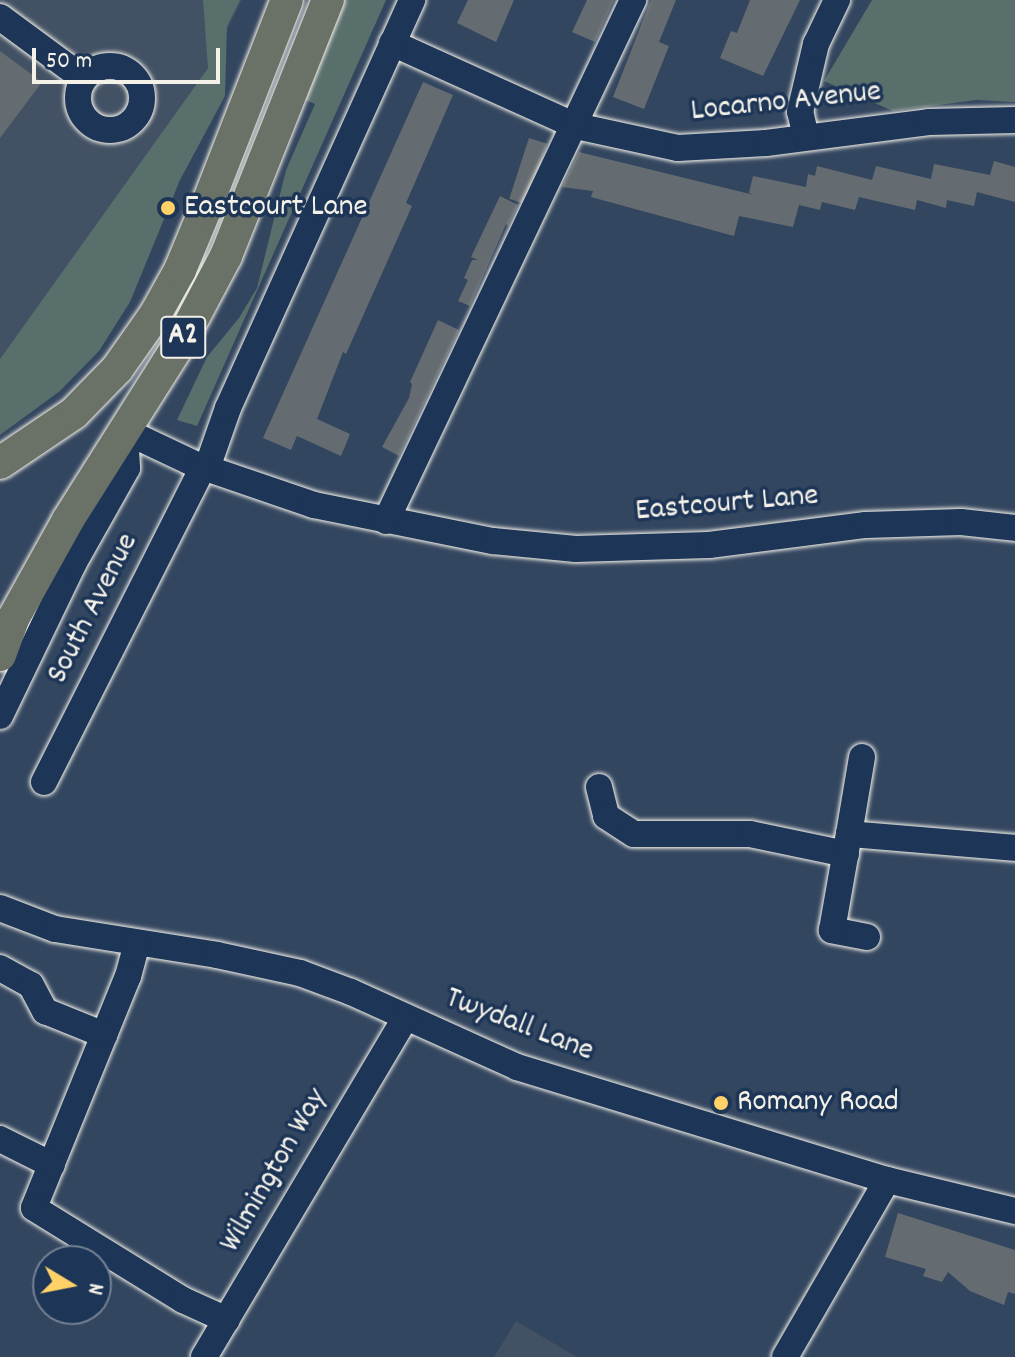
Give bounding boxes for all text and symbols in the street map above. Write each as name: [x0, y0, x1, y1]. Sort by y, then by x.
scale bar: [36, 32, 224, 82]
text: 50 m: [46, 45, 92, 79]
street label: Locarno Avenue: [689, 74, 883, 132]
place label: Eastcourt Lane: [184, 189, 368, 227]
marker: Eastcourt Lane: [159, 199, 177, 217]
road number: A2: [159, 311, 207, 363]
street label: Eastcourt Lane: [634, 478, 820, 532]
street label: South Avenue: [40, 527, 148, 691]
street label: Twydall Lane: [439, 980, 599, 1072]
street label: Wilmington Way: [213, 1082, 337, 1260]
place label: Romany Road: [737, 1084, 899, 1122]
marker: Romany Road: [712, 1094, 730, 1112]
north arrow: [32, 1245, 112, 1325]
text: N: [78, 1281, 110, 1297]

